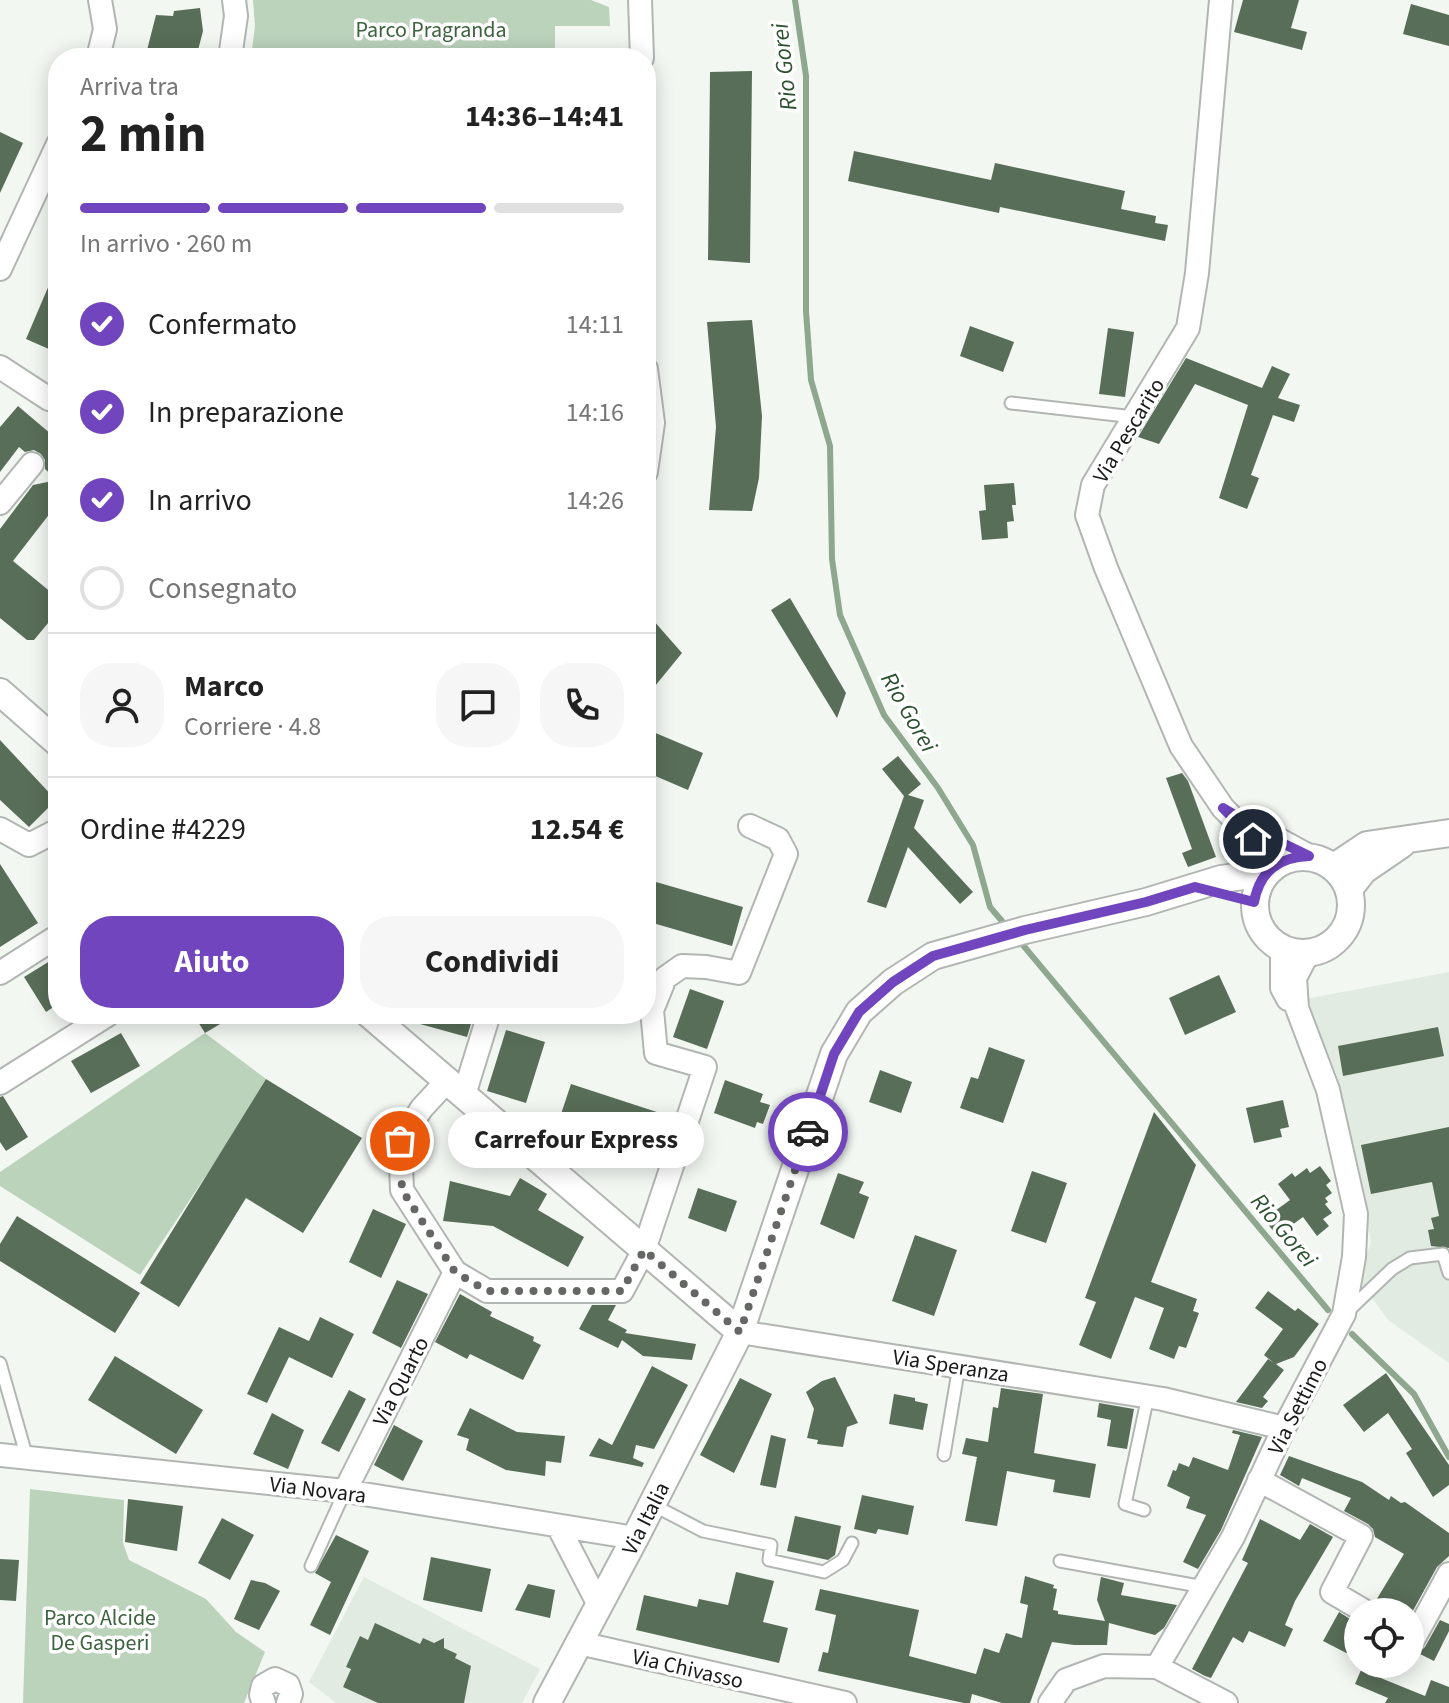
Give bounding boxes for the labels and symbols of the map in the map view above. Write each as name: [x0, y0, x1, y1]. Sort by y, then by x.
park label: Parco Pragranda: [355, 14, 507, 46]
water label: Rio Gorei: [762, 21, 806, 112]
street label: Via Pescarito: [1085, 372, 1173, 489]
water label: Rio Gorei: [871, 665, 946, 759]
pin: [1219, 805, 1287, 873]
courier: [768, 1092, 848, 1172]
pin: [366, 1107, 434, 1175]
callout: Carrefour Express: [448, 1113, 704, 1169]
water label: Rio Gorei: [1242, 1185, 1325, 1275]
street label: Via Quarto: [365, 1331, 437, 1432]
street label: Via Speranza: [890, 1341, 1011, 1391]
street label: Via Settimo: [1260, 1353, 1336, 1460]
street label: Via Novara: [268, 1468, 368, 1512]
street label: Via Italia: [614, 1476, 678, 1561]
park label: Parco Alcide De Gasperi: [44, 1602, 156, 1659]
street label: Via Chivasso: [629, 1641, 747, 1697]

